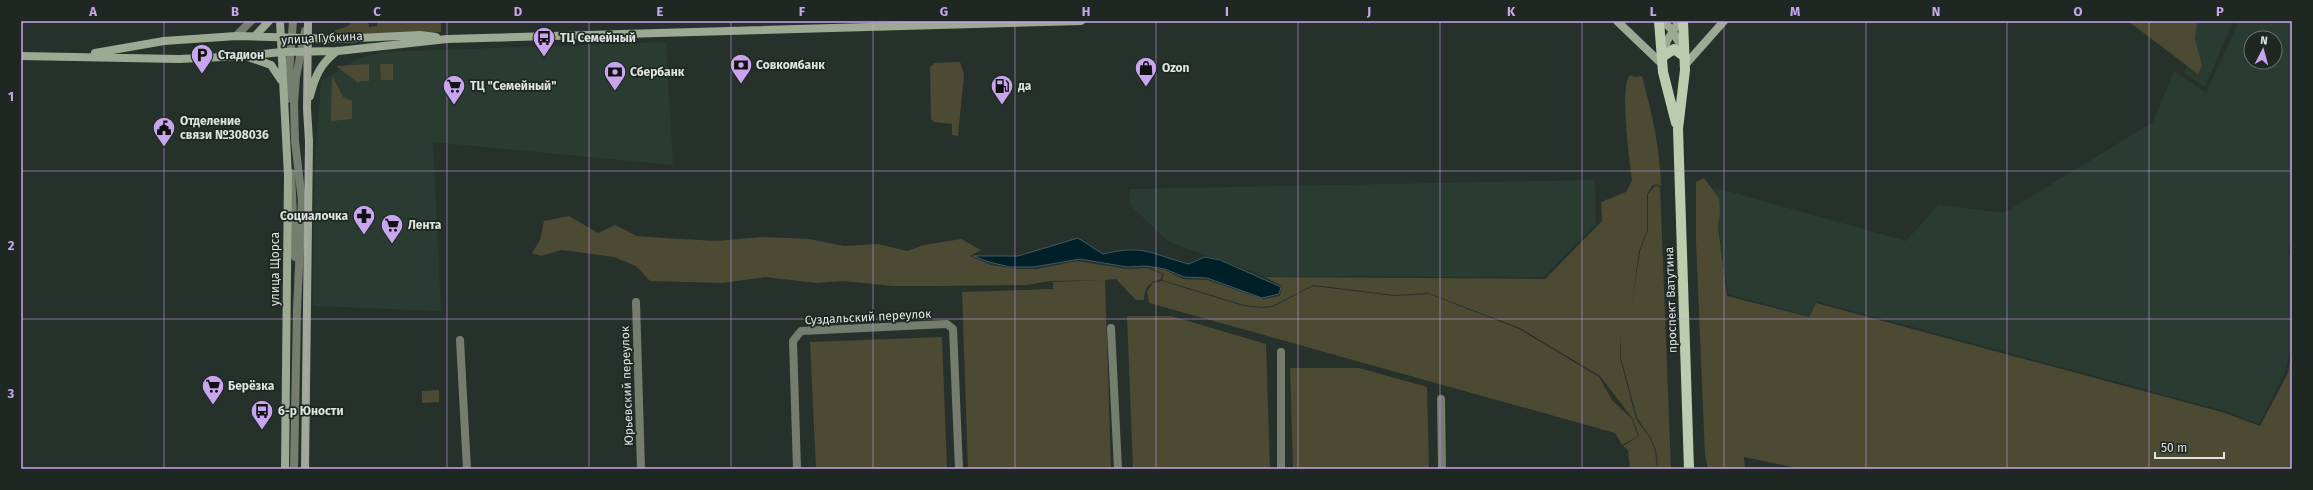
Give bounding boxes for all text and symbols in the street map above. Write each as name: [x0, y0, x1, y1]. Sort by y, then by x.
text: A: [88, 4, 97, 19]
text: B: [231, 4, 239, 19]
text: C: [373, 4, 381, 19]
text: D: [514, 4, 523, 19]
text: E: [657, 4, 664, 19]
text: F: [799, 4, 806, 19]
text: G: [940, 4, 948, 19]
text: H: [1082, 4, 1090, 19]
text: I: [1225, 4, 1229, 19]
text: J: [1366, 4, 1371, 19]
text: K: [1507, 4, 1516, 19]
text: L: [1650, 4, 1657, 19]
text: M: [1790, 4, 1800, 19]
text: N: [1932, 4, 1940, 19]
text: O: [2074, 4, 2083, 19]
text: P: [2216, 4, 2224, 19]
bus stop icon: ТЦ Семейный: [531, 25, 557, 58]
street label: улица Губкина: [281, 29, 363, 47]
north arrow: [2243, 30, 2283, 70]
place label: ТЦ Семейный: [560, 31, 636, 45]
text: N: [2260, 34, 2268, 47]
parking icon: Стадион: [189, 42, 215, 75]
place label: Стадион: [218, 48, 264, 62]
bank icon: Совкомбанк: [728, 52, 754, 85]
shop icon: Ozon: [1133, 55, 1159, 88]
place label: Совкомбанк: [756, 58, 825, 72]
bank icon: Сбербанк: [602, 59, 628, 92]
place label: Ozon: [1162, 61, 1190, 75]
place label: Сбербанк: [630, 65, 685, 79]
supermarket icon: ТЦ "Семейный": [441, 73, 467, 106]
fuel station icon: да: [989, 73, 1015, 106]
place label: ТЦ "Семейный": [470, 79, 556, 93]
place label: да: [1018, 79, 1032, 93]
text: 1: [8, 89, 14, 104]
place label: Отделение связи №308036: [180, 114, 269, 142]
public building icon: Отделение связи №308036: [151, 115, 177, 148]
pharmacy icon: Социалочка: [351, 203, 377, 236]
place label: Социалочка: [280, 209, 348, 223]
supermarket icon: Лента: [379, 212, 405, 245]
place label: Лента: [408, 218, 442, 232]
street label: улица Щорса: [268, 232, 282, 306]
text: 2: [8, 238, 15, 253]
street label: проспект Ватутина: [1662, 247, 1680, 353]
street label: Суздальский переулок: [804, 307, 932, 327]
street label: Юрьевский переулок: [618, 325, 636, 446]
supermarket icon: Берёзка: [200, 373, 226, 406]
place label: Берёзка: [228, 379, 275, 393]
text: 3: [7, 386, 15, 401]
bus stop icon: б-р Юности: [249, 398, 275, 431]
place label: б-р Юности: [278, 404, 344, 418]
scale bar: [2155, 434, 2224, 460]
text: 50 m: [2161, 441, 2187, 455]

